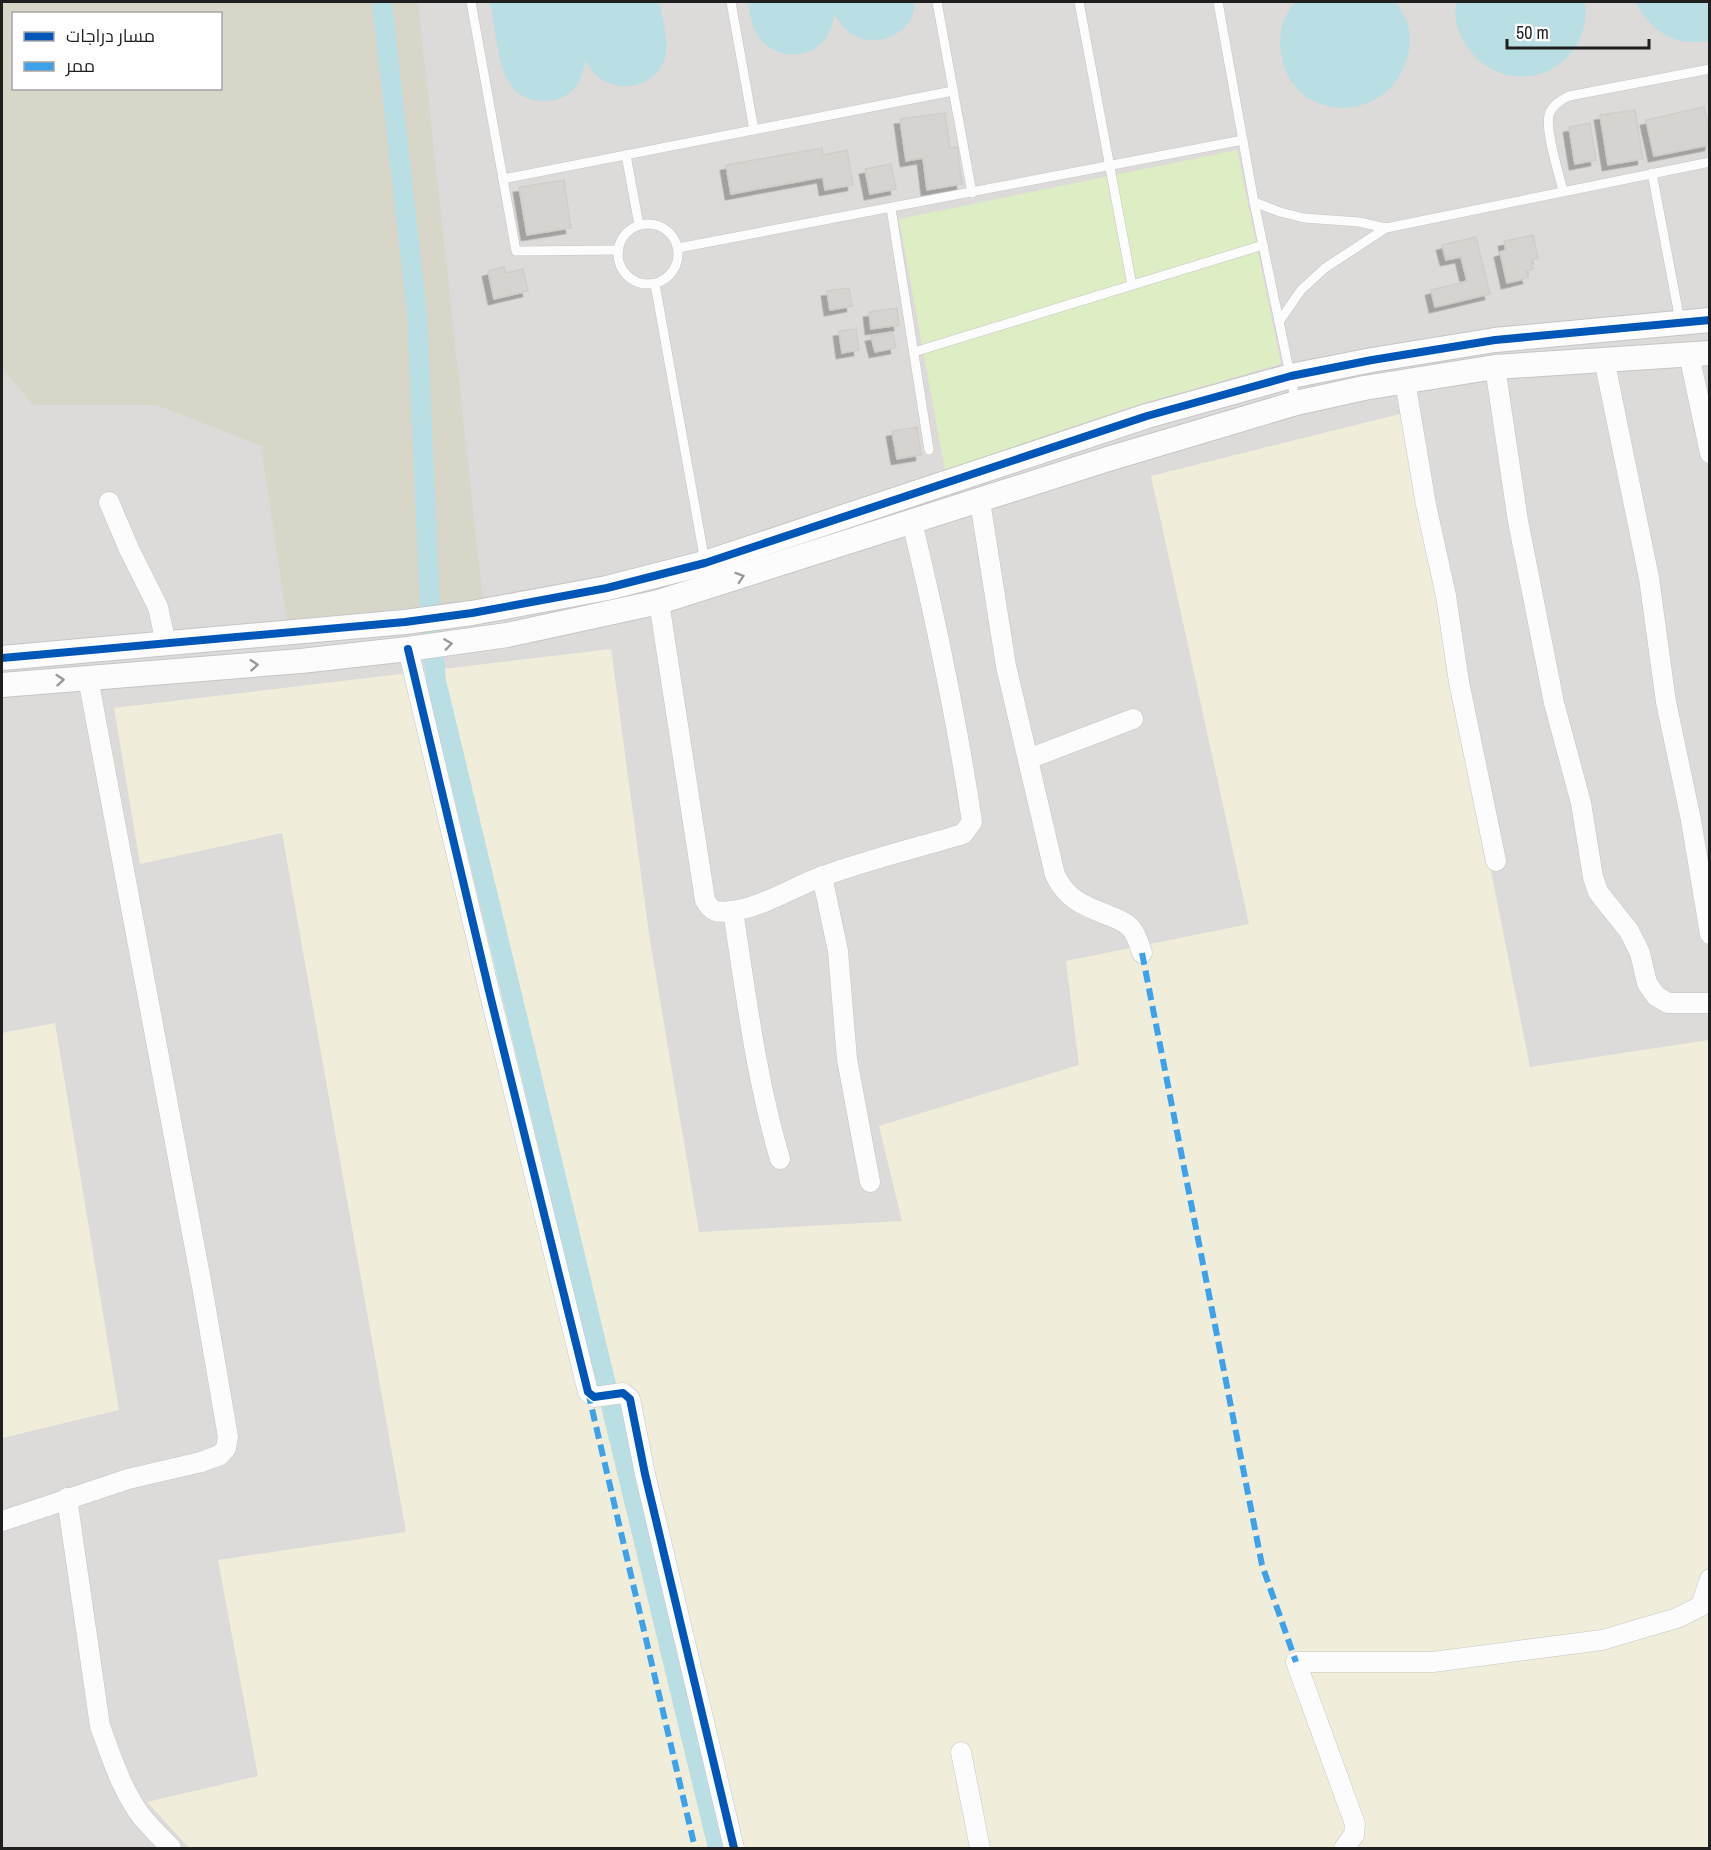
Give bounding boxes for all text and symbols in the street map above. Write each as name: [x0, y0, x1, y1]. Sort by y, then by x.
legend: [12, 12, 222, 90]
scale bar: [1507, 12, 1650, 50]
text: 50 m: [1516, 20, 1549, 45]
text: مسار دراجات: [66, 23, 155, 48]
text: ممر: [65, 53, 95, 78]
one-way arrow: [734, 572, 745, 584]
one-way arrow: [443, 638, 453, 650]
one-way arrow: [250, 659, 259, 672]
one-way arrow: [55, 674, 64, 687]

